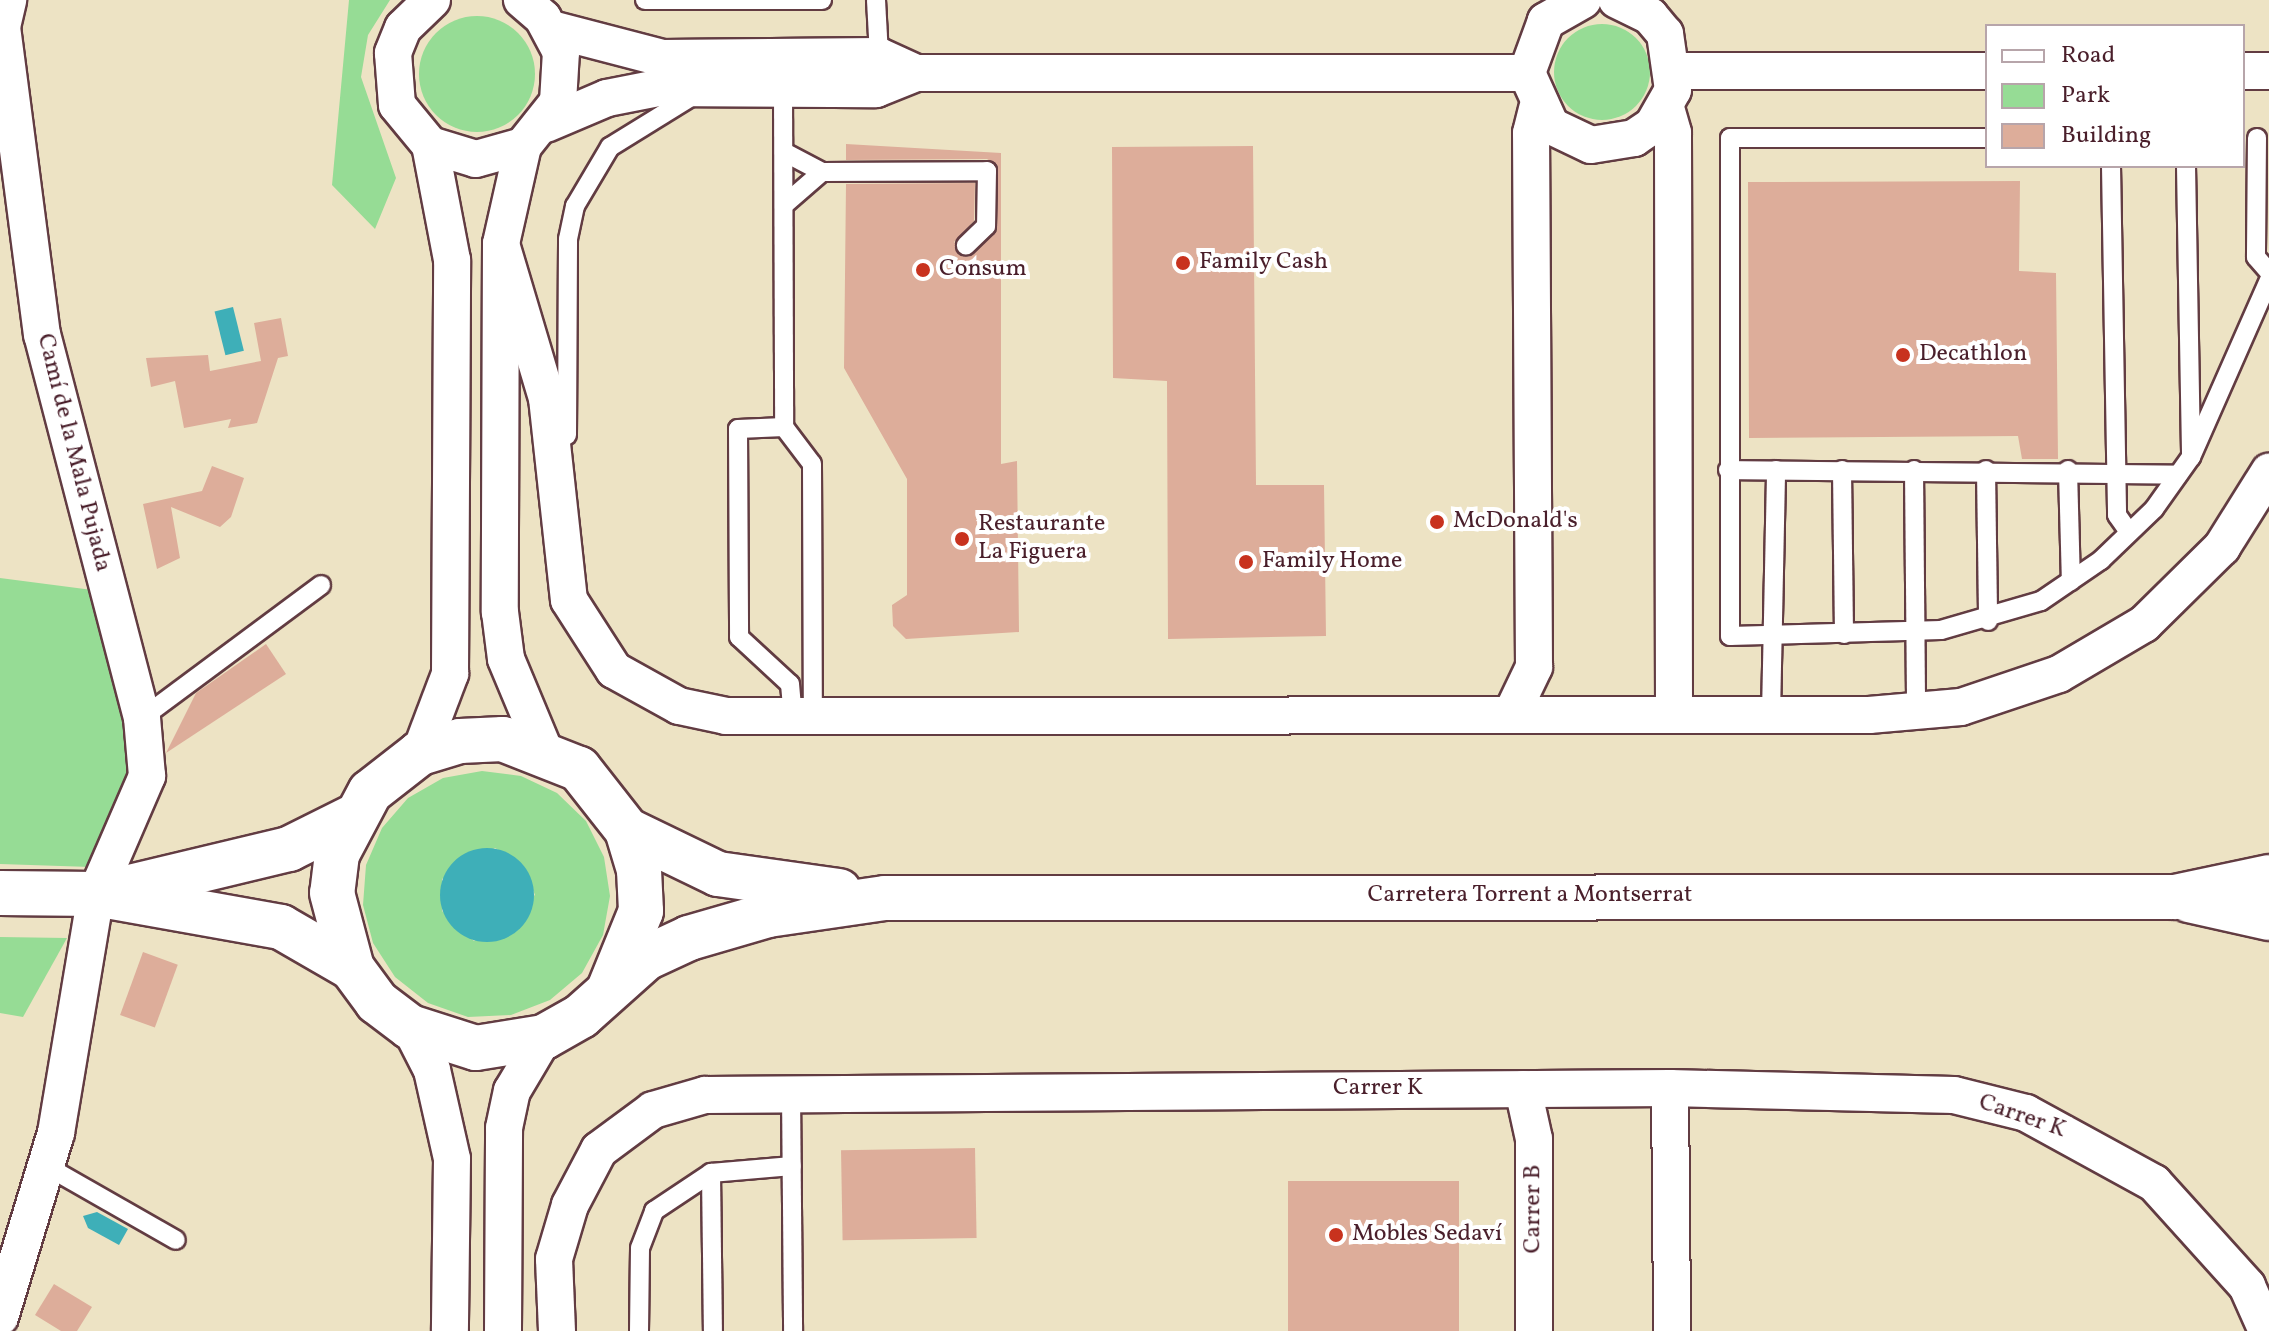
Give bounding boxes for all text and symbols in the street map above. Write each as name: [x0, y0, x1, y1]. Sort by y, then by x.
legend: [1985, 24, 2245, 168]
text: Road: [2061, 39, 2115, 73]
text: Park: [2061, 79, 2110, 113]
text: Building: [2061, 119, 2151, 153]
place label: Family Cash: [1199, 249, 1329, 277]
marker: Family Cash: [1174, 254, 1192, 272]
place label: Consum: [939, 256, 1027, 284]
marker: Consum: [914, 261, 932, 279]
street label: Camí de la Mala Pujada: [29, 331, 117, 575]
place label: Decathlon: [1919, 341, 2027, 369]
marker: Decathlon: [1894, 346, 1912, 364]
place label: McDonald's: [1453, 508, 1578, 536]
place label: Restaurante La Figuera: [978, 511, 1105, 567]
marker: McDonald's: [1428, 513, 1446, 531]
marker: Restaurante La Figuera: [953, 530, 971, 548]
place label: Family Home: [1262, 548, 1403, 576]
marker: Family Home: [1237, 553, 1255, 571]
street label: Carretera Torrent a Montserrat: [1367, 882, 1693, 910]
street label: Carrer K: [1333, 1075, 1423, 1103]
street label: Carrer K: [1975, 1089, 2069, 1145]
street label: Carrer B: [1520, 1165, 1548, 1253]
place label: Mobles Sedaví: [1352, 1221, 1502, 1249]
marker: Mobles Sedaví: [1327, 1226, 1345, 1244]

